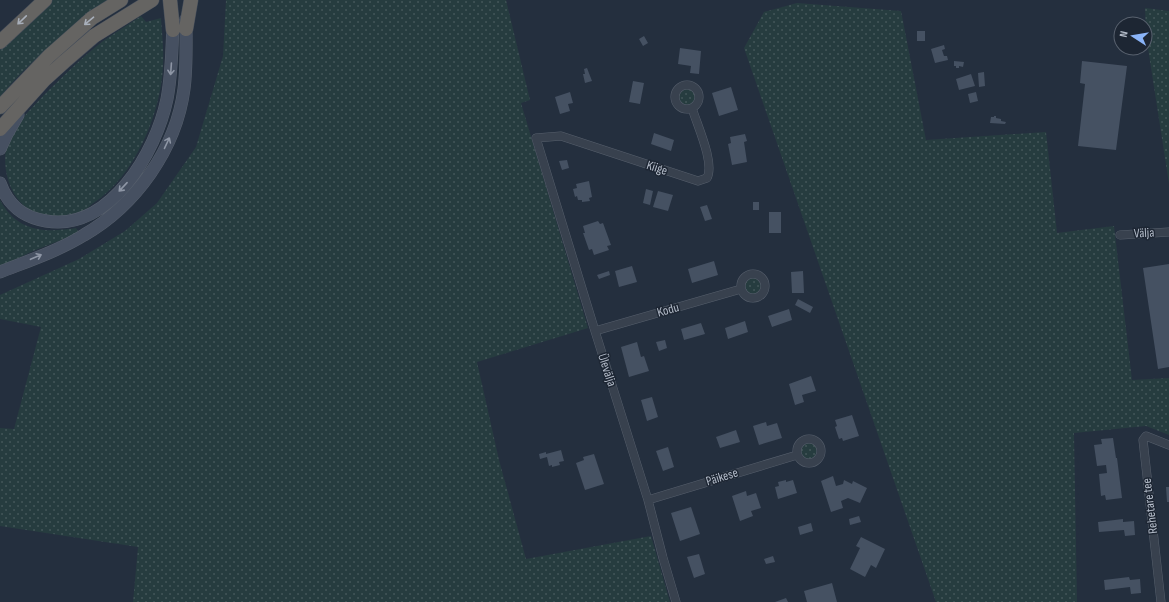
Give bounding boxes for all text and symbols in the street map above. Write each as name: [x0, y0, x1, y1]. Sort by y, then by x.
one-way arrow: [17, 15, 27, 25]
north arrow: [1113, 16, 1153, 56]
one-way arrow: [83, 17, 94, 26]
text: N: [1117, 30, 1131, 38]
one-way arrow: [168, 62, 175, 75]
one-way arrow: [164, 138, 172, 150]
street label: Kiige: [644, 157, 670, 179]
one-way arrow: [118, 182, 128, 192]
street label: Välja: [1133, 224, 1155, 242]
one-way arrow: [30, 253, 42, 261]
street label: Kodu: [655, 299, 681, 321]
street label: Ülevälja: [594, 351, 621, 389]
street label: Päikese: [704, 465, 740, 489]
street label: Rehetare tee: [1139, 477, 1161, 535]

